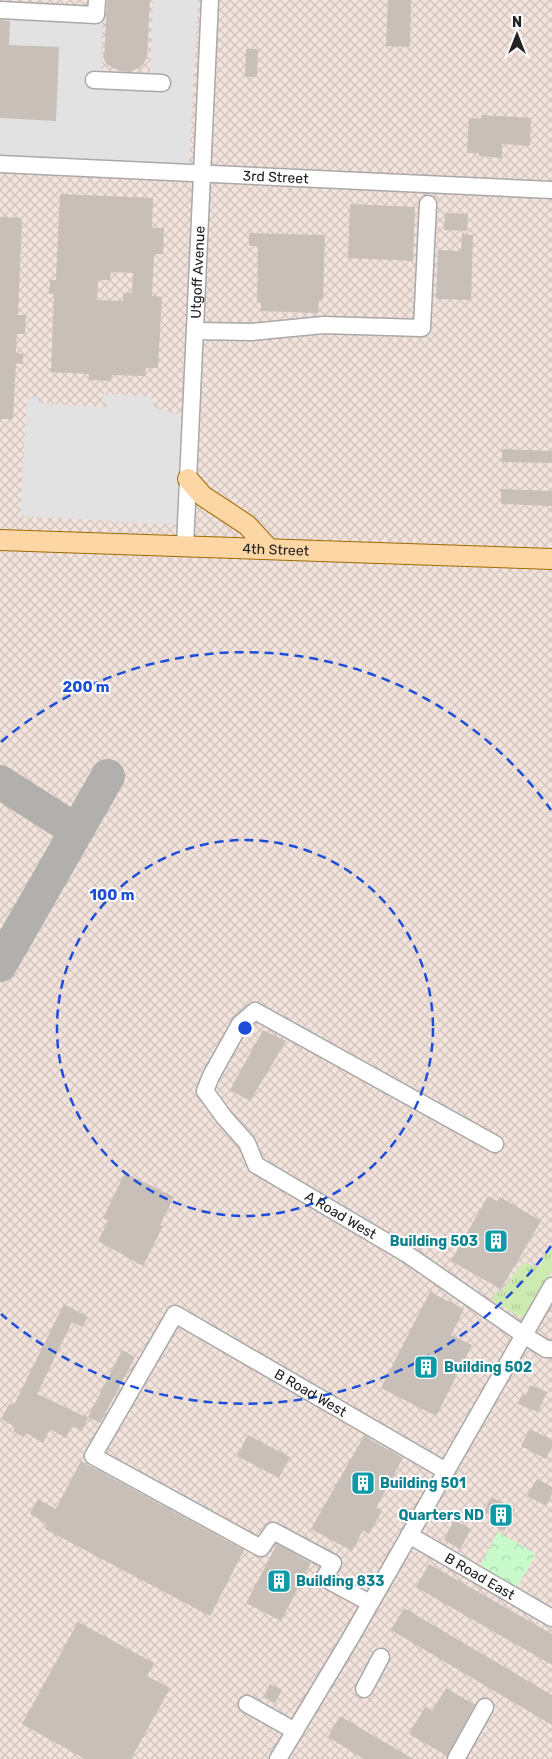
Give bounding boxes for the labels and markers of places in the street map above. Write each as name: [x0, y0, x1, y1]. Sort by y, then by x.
centre of rings: [236, 1019, 254, 1037]
building icon: Building 503: [483, 1228, 509, 1254]
place label: Building 503: [390, 1233, 478, 1250]
building icon: Building 502: [413, 1354, 439, 1380]
place label: Building 502: [444, 1359, 532, 1376]
building icon: Building 501: [350, 1470, 376, 1496]
place label: Building 501: [380, 1475, 466, 1492]
building icon: Quarters ND: [488, 1502, 514, 1528]
place label: Quarters ND: [398, 1507, 484, 1524]
building icon: Building 833: [266, 1568, 292, 1594]
place label: Building 833: [296, 1573, 384, 1590]

